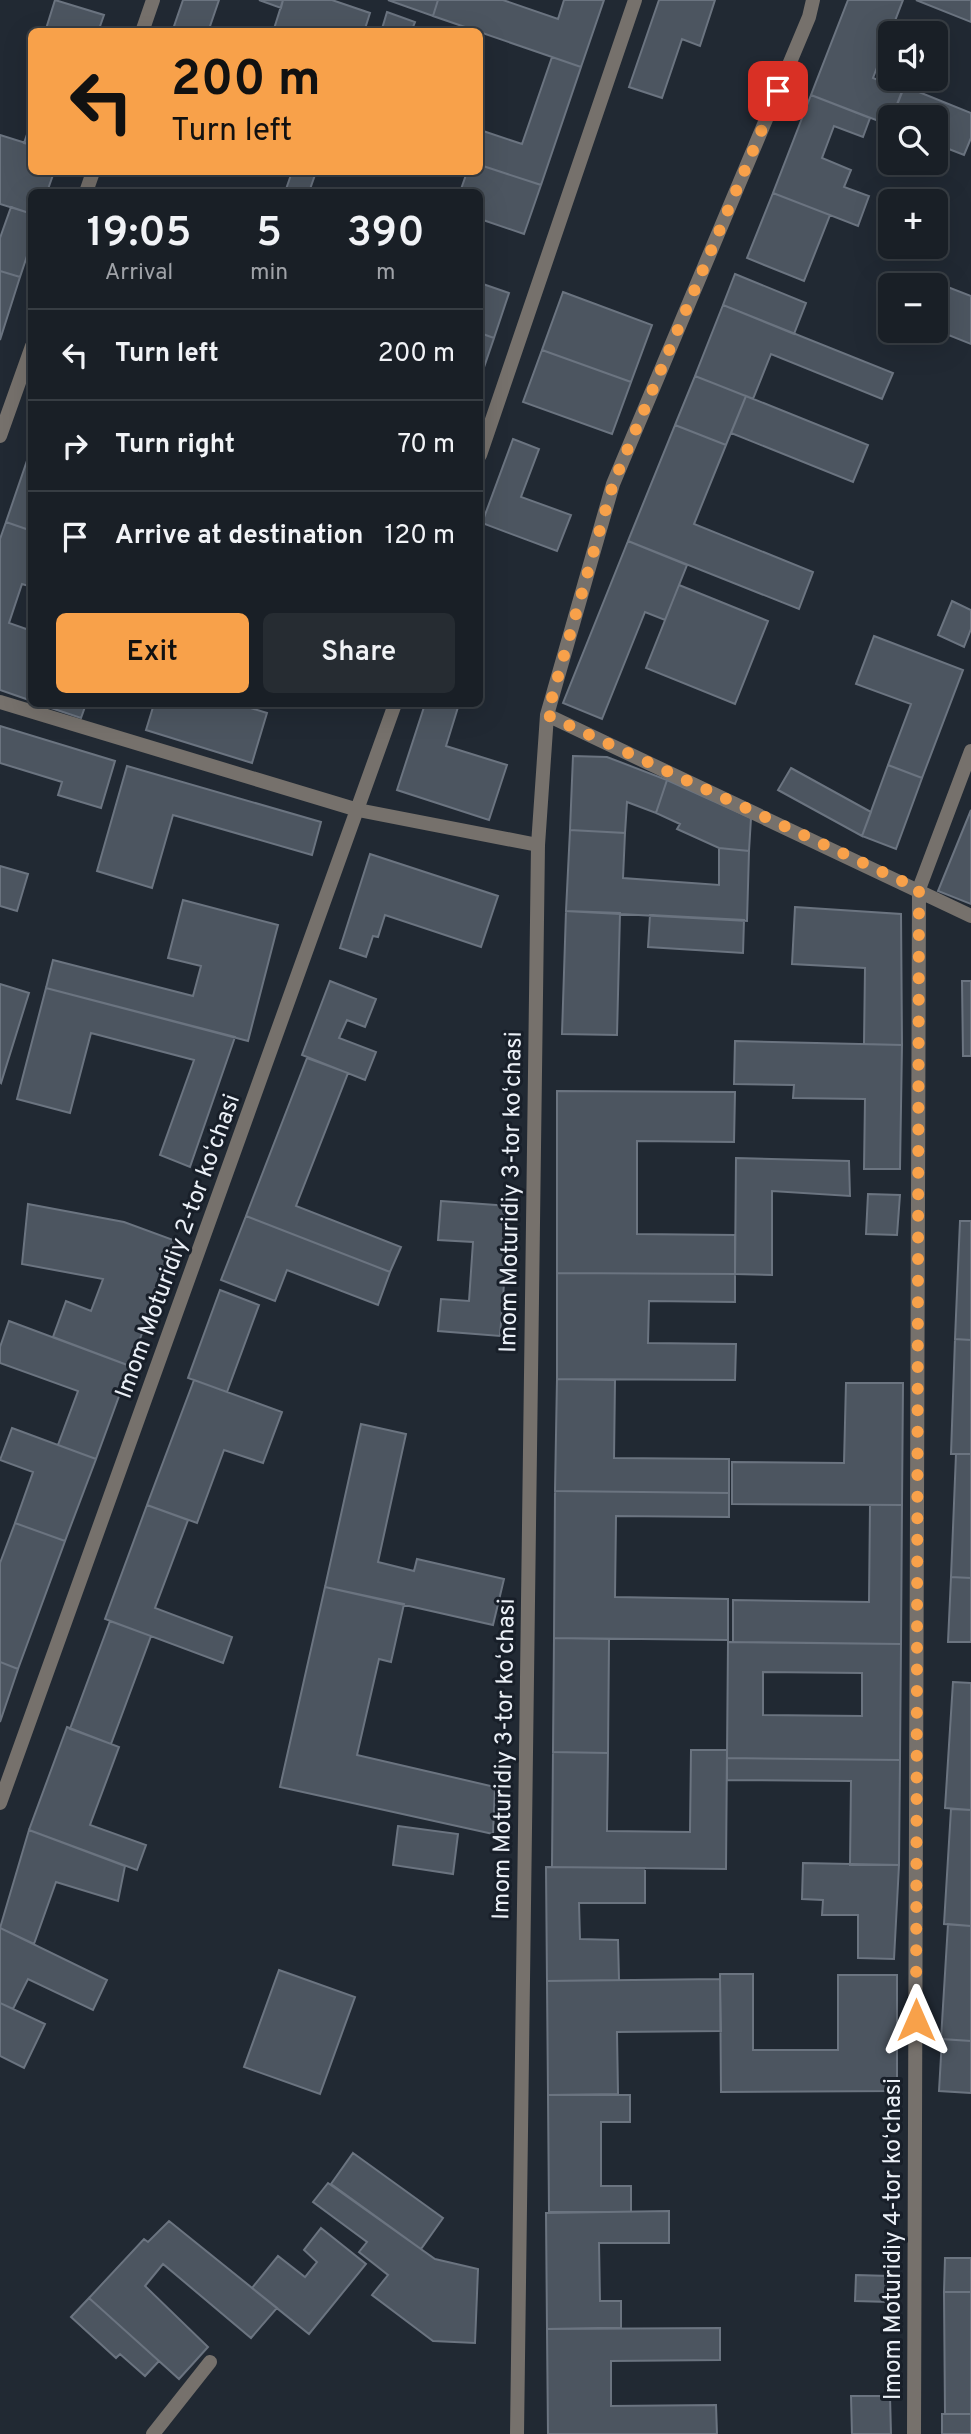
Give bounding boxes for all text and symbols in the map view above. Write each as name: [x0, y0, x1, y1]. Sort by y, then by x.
map controls: [878, 21, 948, 343]
button: sound: [878, 21, 948, 91]
text: 200 m: [171, 51, 321, 113]
icon: left: [56, 56, 147, 147]
pin: [748, 61, 808, 121]
icon: arrive: [759, 72, 797, 110]
button: search: [878, 105, 948, 175]
text: Turn left: [171, 112, 292, 152]
button: +: [878, 189, 948, 259]
text: 19:05: [86, 208, 192, 261]
text: 5: [256, 208, 282, 261]
text: 390: [347, 208, 425, 261]
text: Arrival: [105, 259, 173, 288]
text: min: [250, 259, 288, 288]
text: m: [376, 259, 395, 288]
button: −: [878, 273, 948, 343]
icon: left: [56, 336, 94, 374]
text: Turn left: [115, 338, 219, 371]
text: 200 m: [378, 338, 455, 371]
icon: right: [56, 427, 94, 465]
text: Turn right: [115, 429, 235, 462]
text: 70 m: [397, 429, 455, 462]
icon: arrive: [56, 518, 94, 556]
text: Arrive at destination: [115, 520, 363, 553]
text: 120 m: [385, 520, 455, 553]
button: Exit: [56, 613, 249, 693]
button: Share: [263, 613, 455, 693]
street label: Imom Moturidiy 3-tor koʻchasi: [494, 1031, 530, 1353]
street label: Imom Moturidiy 2-tor koʻchasi: [110, 1090, 248, 1403]
street label: Imom Moturidiy 3-tor koʻchasi: [487, 1598, 523, 1920]
position arrow: [879, 1983, 953, 2057]
street label: Imom Moturidiy 4-tor koʻchasi: [879, 2078, 909, 2400]

